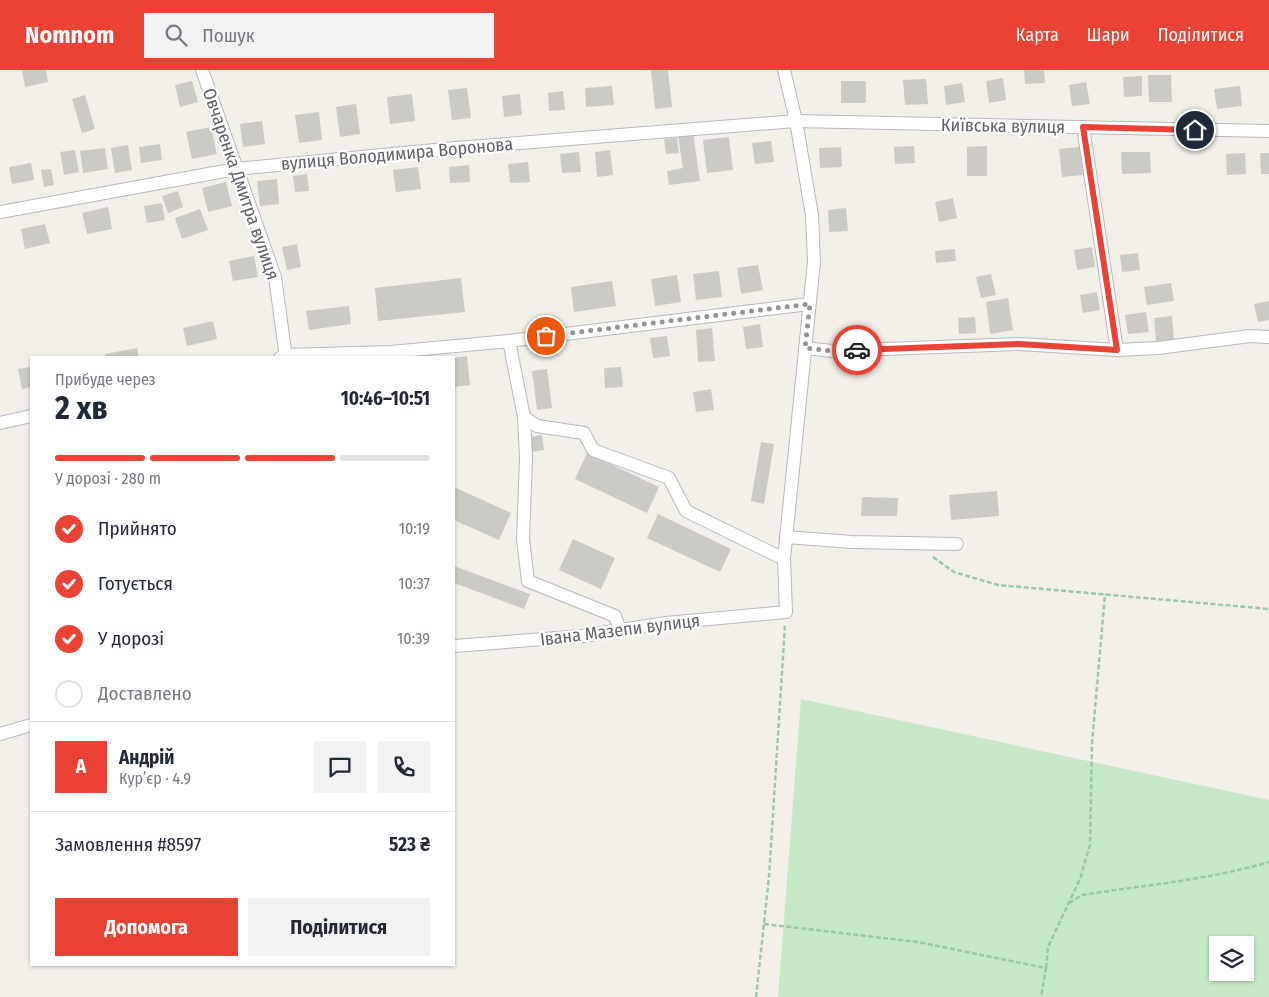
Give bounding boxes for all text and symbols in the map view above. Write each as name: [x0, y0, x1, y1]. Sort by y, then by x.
search box: [144, 13, 494, 58]
text: Nomnom: [25, 21, 114, 49]
icon: search: [162, 21, 190, 49]
text: Пошук: [202, 24, 255, 47]
text: Карта: [1016, 24, 1059, 46]
text: Шари: [1087, 24, 1130, 46]
text: Поділитися: [1158, 24, 1244, 46]
street label: Овчаренка Дмитра вулиця: [198, 85, 284, 283]
pin: [1174, 109, 1216, 151]
street label: Київська вулиця: [941, 114, 1065, 138]
icon: home: [1181, 116, 1209, 144]
street label: вулиця Володимира Воронова: [280, 133, 514, 175]
pin: [525, 315, 567, 357]
icon: bag: [532, 322, 560, 350]
courier: [832, 325, 882, 375]
icon: car: [843, 336, 871, 364]
text: Прибуде через: [55, 370, 156, 389]
text: 10:46–10:51: [341, 387, 430, 410]
text: 2 хв: [55, 389, 108, 427]
text: У дорозі · 280 m: [55, 469, 161, 488]
icon: check: [55, 515, 83, 543]
text: Прийнято: [98, 517, 177, 540]
text: 10:19: [399, 519, 430, 538]
icon: check: [55, 570, 83, 598]
text: Готується: [98, 572, 173, 595]
text: 10:37: [398, 574, 430, 593]
street label: Івана Мазепи вулиця: [539, 609, 701, 651]
icon: check: [55, 625, 83, 653]
text: У дорозі: [98, 627, 164, 650]
text: 10:39: [397, 629, 430, 648]
text: Доставлено: [98, 682, 192, 705]
button: chat: [314, 741, 366, 793]
button: phone: [378, 741, 430, 793]
text: Андрій: [119, 746, 174, 769]
text: А: [76, 755, 86, 778]
text: Кур’єр · 4.9: [119, 769, 191, 788]
text: Замовлення #8597: [55, 833, 201, 856]
text: 523 ₴: [389, 833, 430, 856]
button: Допомога: [55, 898, 238, 956]
button: Поділитися: [248, 898, 430, 956]
map controls: [1209, 936, 1254, 981]
button: layers: [1209, 936, 1254, 981]

